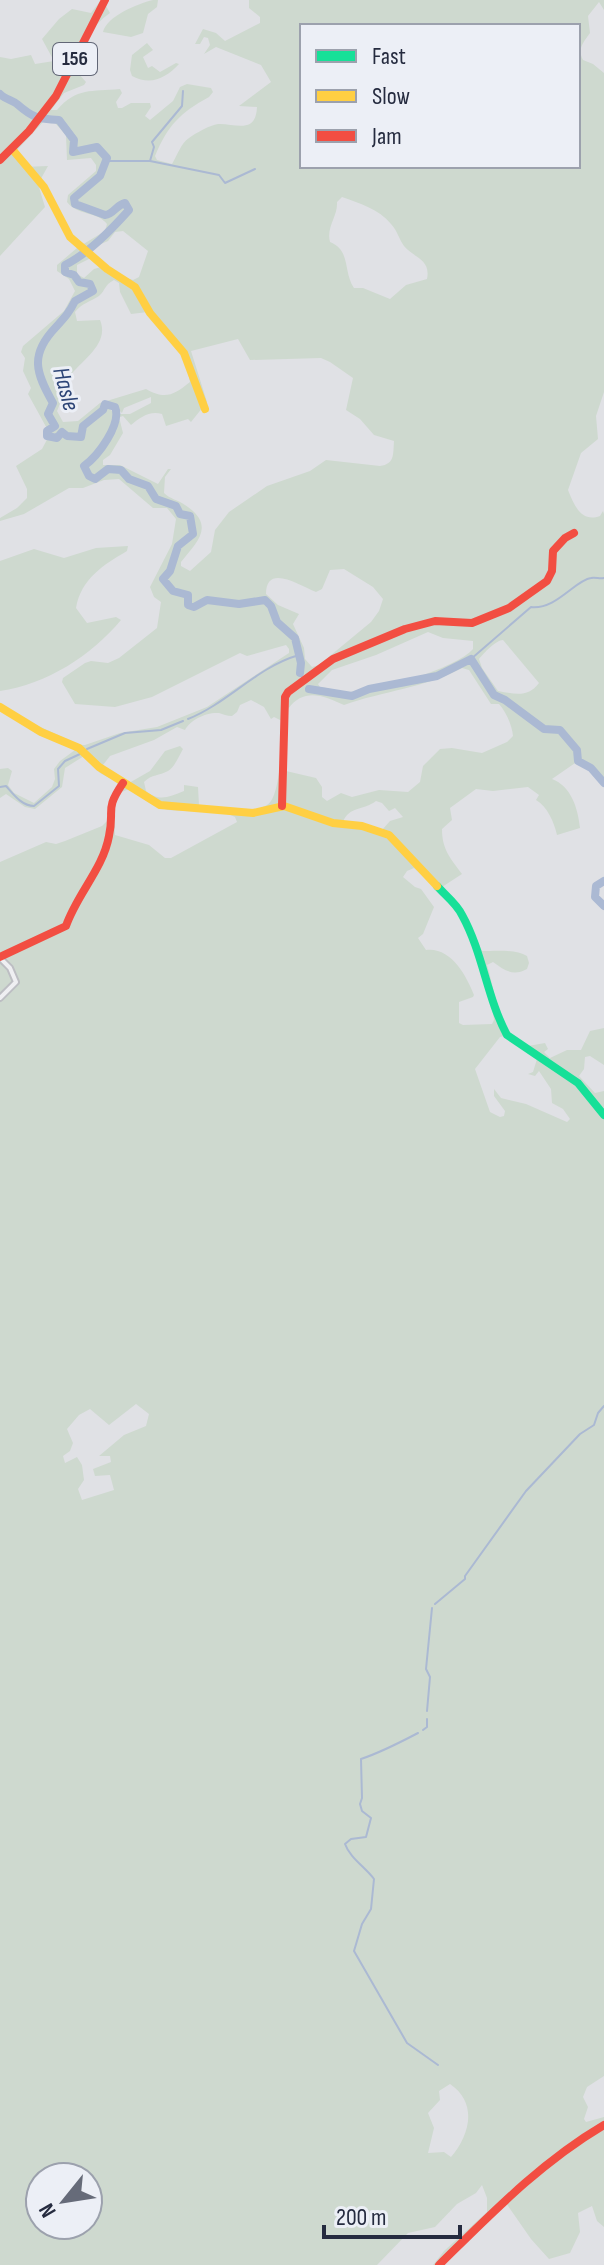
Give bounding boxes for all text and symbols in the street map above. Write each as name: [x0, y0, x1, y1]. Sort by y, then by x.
legend: [300, 24, 580, 168]
text: Fast: [372, 42, 406, 71]
road number: 156: [53, 43, 97, 75]
text: Slow: [372, 82, 410, 111]
text: Jam: [371, 122, 402, 151]
water label: Hasle: [46, 364, 86, 414]
north arrow: [24, 2161, 104, 2241]
scale bar: [324, 2189, 460, 2239]
text: N: [33, 2198, 63, 2222]
text: 200 m: [336, 2203, 387, 2232]

